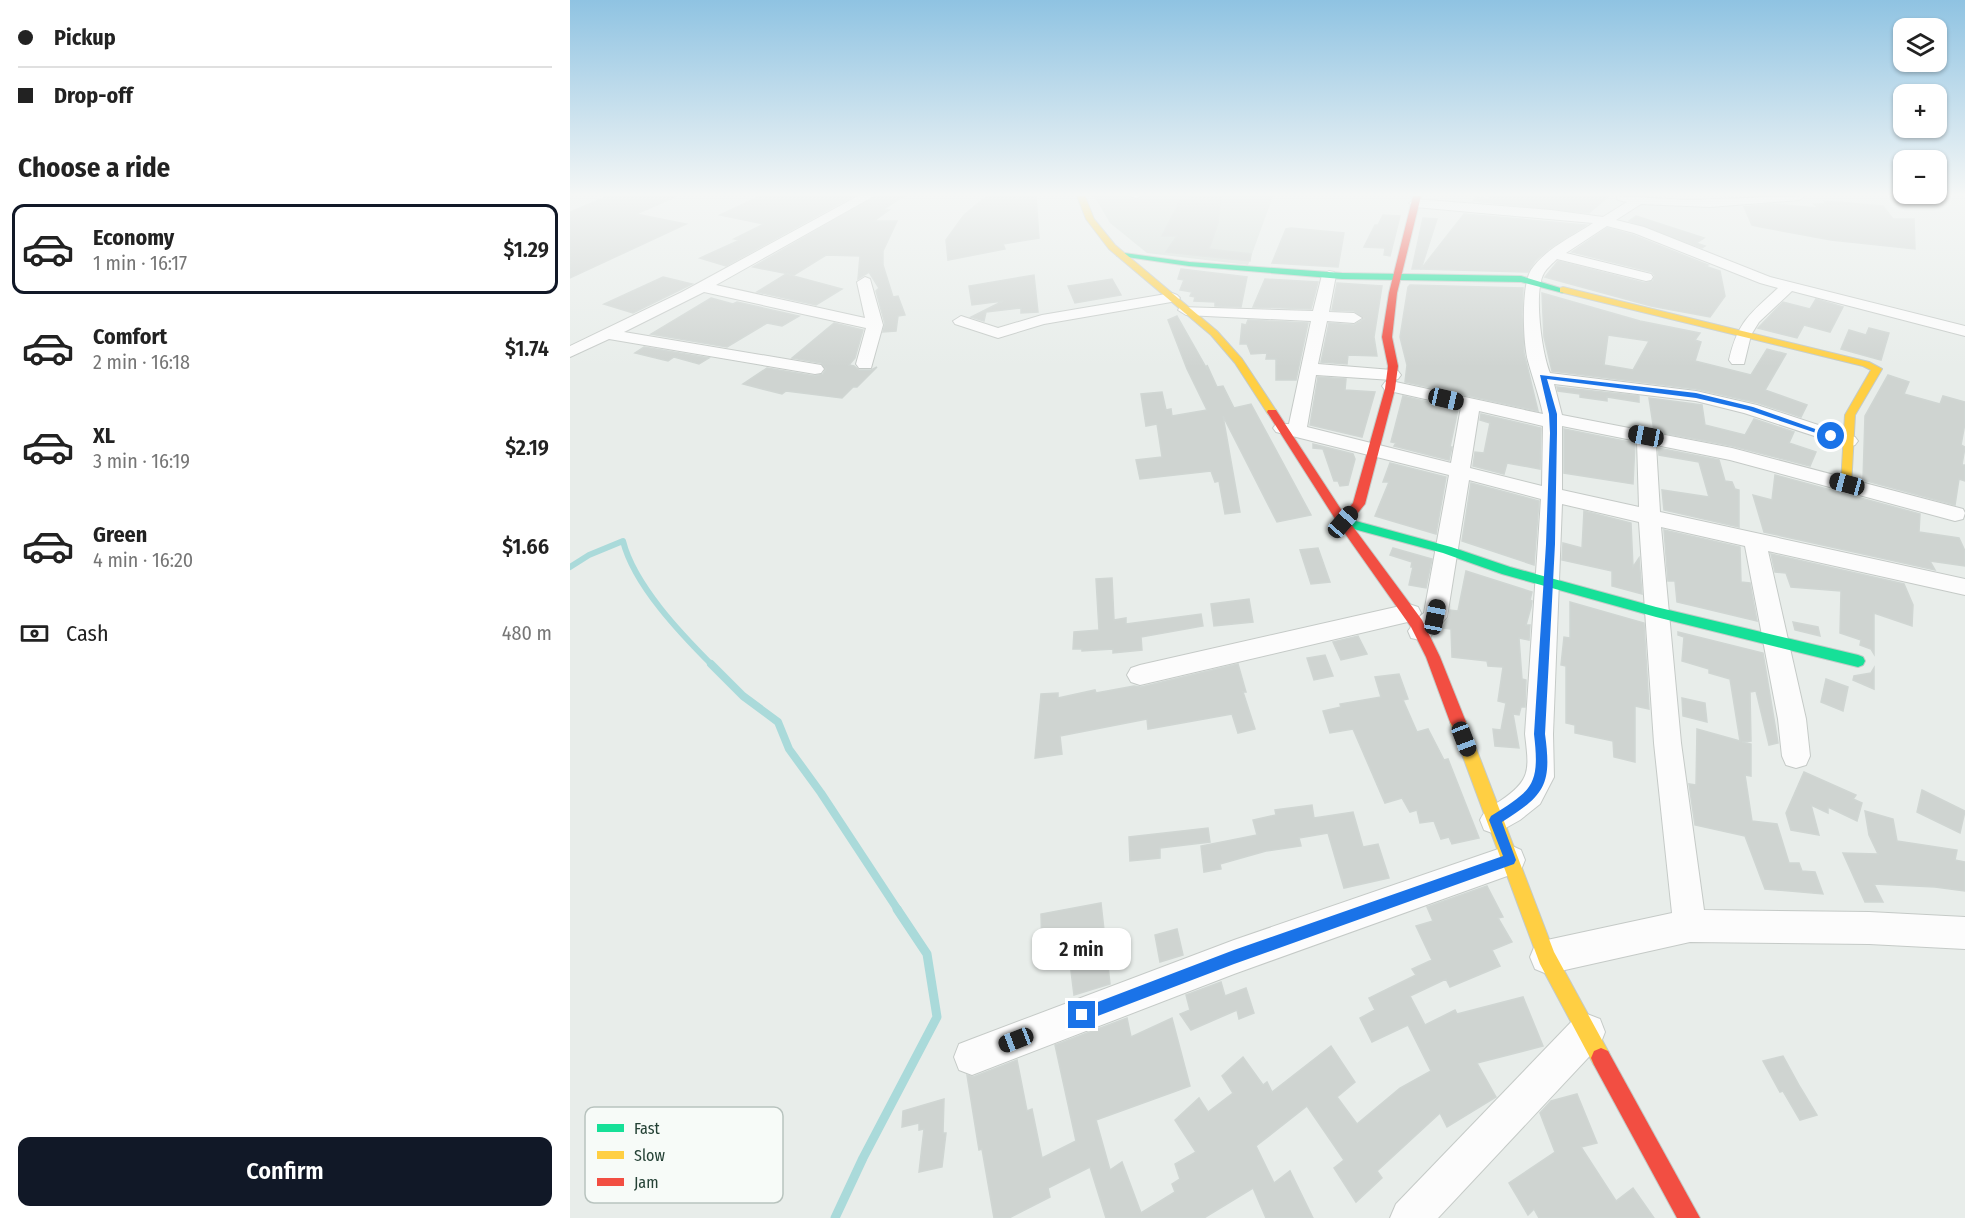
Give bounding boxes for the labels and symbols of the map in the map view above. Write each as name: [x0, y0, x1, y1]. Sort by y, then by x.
car: [1426, 386, 1466, 412]
route start: [1817, 422, 1844, 449]
car: [1627, 424, 1665, 448]
car: [1827, 471, 1867, 497]
car: [1324, 503, 1362, 541]
car: [1423, 598, 1447, 636]
car: [1449, 719, 1479, 759]
callout: 2 min: [1032, 928, 1132, 970]
route end: [1068, 1001, 1095, 1028]
car: [996, 1025, 1036, 1055]
legend: [585, 1107, 783, 1203]
text: Fast: [634, 1119, 661, 1138]
text: Slow: [634, 1146, 665, 1165]
text: Jam: [634, 1173, 659, 1192]

